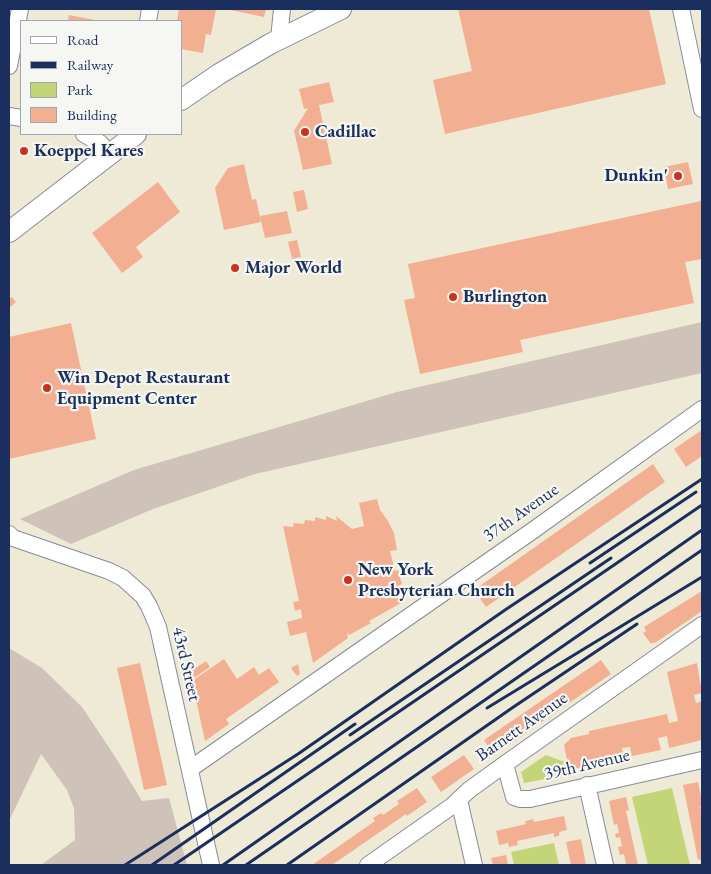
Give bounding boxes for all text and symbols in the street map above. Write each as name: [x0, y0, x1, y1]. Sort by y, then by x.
legend: [20, 20, 182, 135]
text: Road: [67, 30, 98, 49]
text: Railway: [67, 55, 113, 74]
text: Park: [67, 80, 93, 99]
text: Building: [67, 105, 117, 124]
place label: Cadillac: [315, 121, 376, 143]
marker: Cadillac: [299, 126, 311, 138]
place label: Koeppel Kares: [34, 140, 143, 162]
marker: Koeppel Kares: [18, 145, 30, 157]
place label: Dunkin': [605, 165, 668, 187]
marker: Dunkin': [672, 170, 684, 182]
place label: Major World: [245, 257, 342, 279]
marker: Major World: [229, 262, 241, 274]
place label: Burlington: [463, 286, 547, 308]
marker: Burlington: [447, 291, 459, 303]
place label: Win Depot Restaurant Equipment Center: [57, 367, 230, 409]
marker: Win Depot Restaurant Equipment Center: [41, 382, 53, 394]
street label: 37th Avenue: [479, 479, 563, 547]
place label: New York Presbyterian Church: [358, 559, 515, 602]
marker: New York Presbyterian Church: [342, 574, 354, 586]
street label: 43rd Street: [167, 625, 205, 703]
street label: Barnett Avenue: [472, 688, 572, 766]
street label: 39th Avenue: [542, 745, 632, 785]

